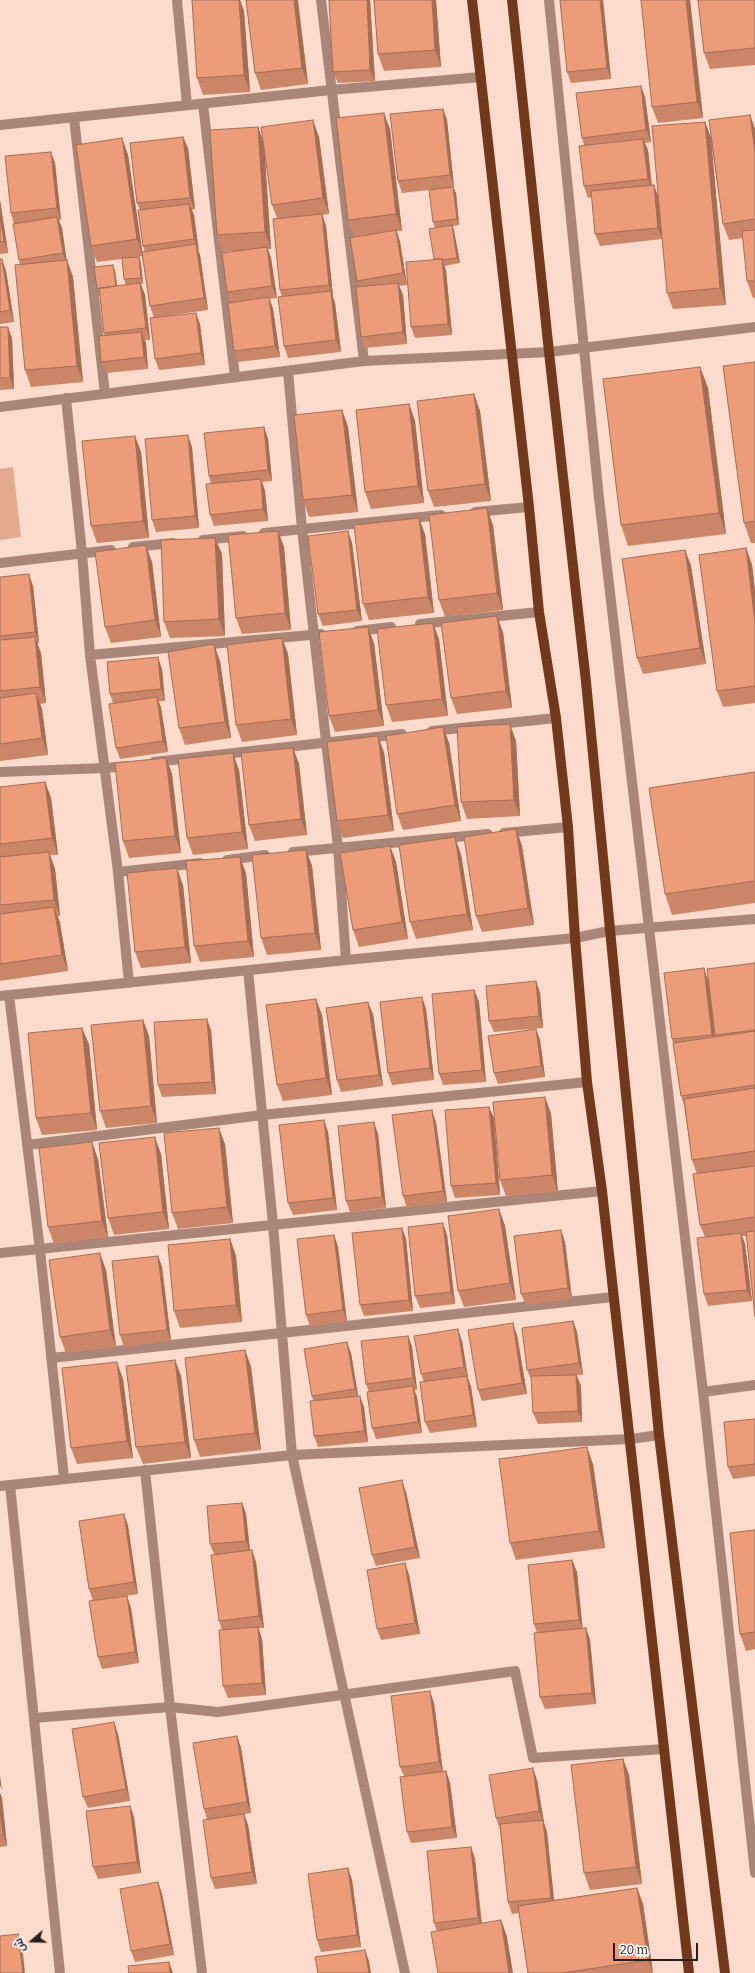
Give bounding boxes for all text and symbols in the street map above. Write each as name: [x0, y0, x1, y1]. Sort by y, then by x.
north arrow: [12, 1921, 52, 1961]
scale bar: [615, 1935, 700, 1961]
text: ش: [12, 1936, 29, 1954]
text: 20 m: [620, 1943, 648, 1957]

